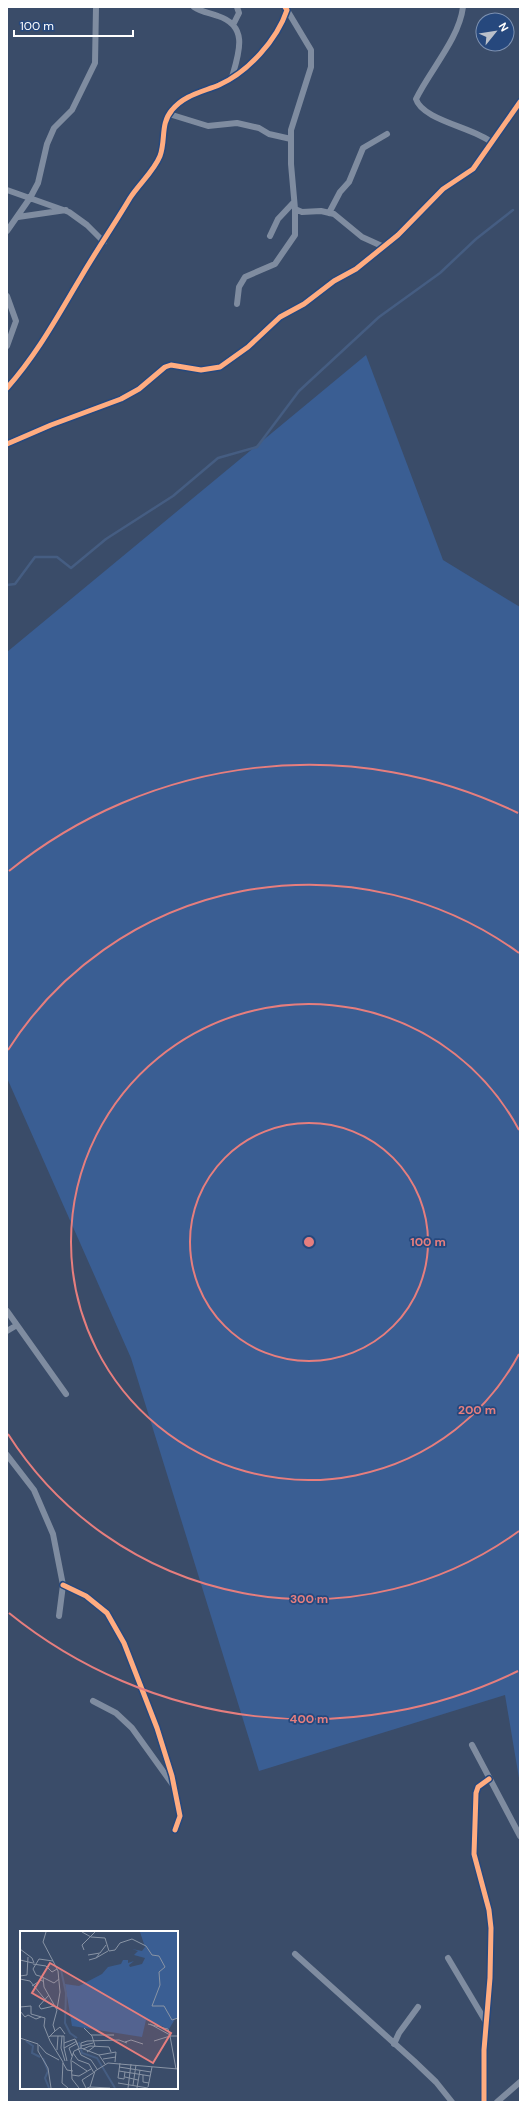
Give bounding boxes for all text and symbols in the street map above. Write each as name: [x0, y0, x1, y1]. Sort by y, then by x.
scale bar: [14, 12, 133, 38]
north arrow: [475, 12, 515, 52]
text: 100 m: [20, 18, 54, 34]
text: N: [496, 20, 512, 34]
text: 100 m: [410, 1234, 446, 1250]
centre of rings: [302, 1235, 316, 1249]
text: 200 m: [458, 1402, 496, 1418]
text: 300 m: [290, 1591, 328, 1607]
text: 400 m: [290, 1711, 328, 1727]
inset map: [20, 1931, 178, 2089]

